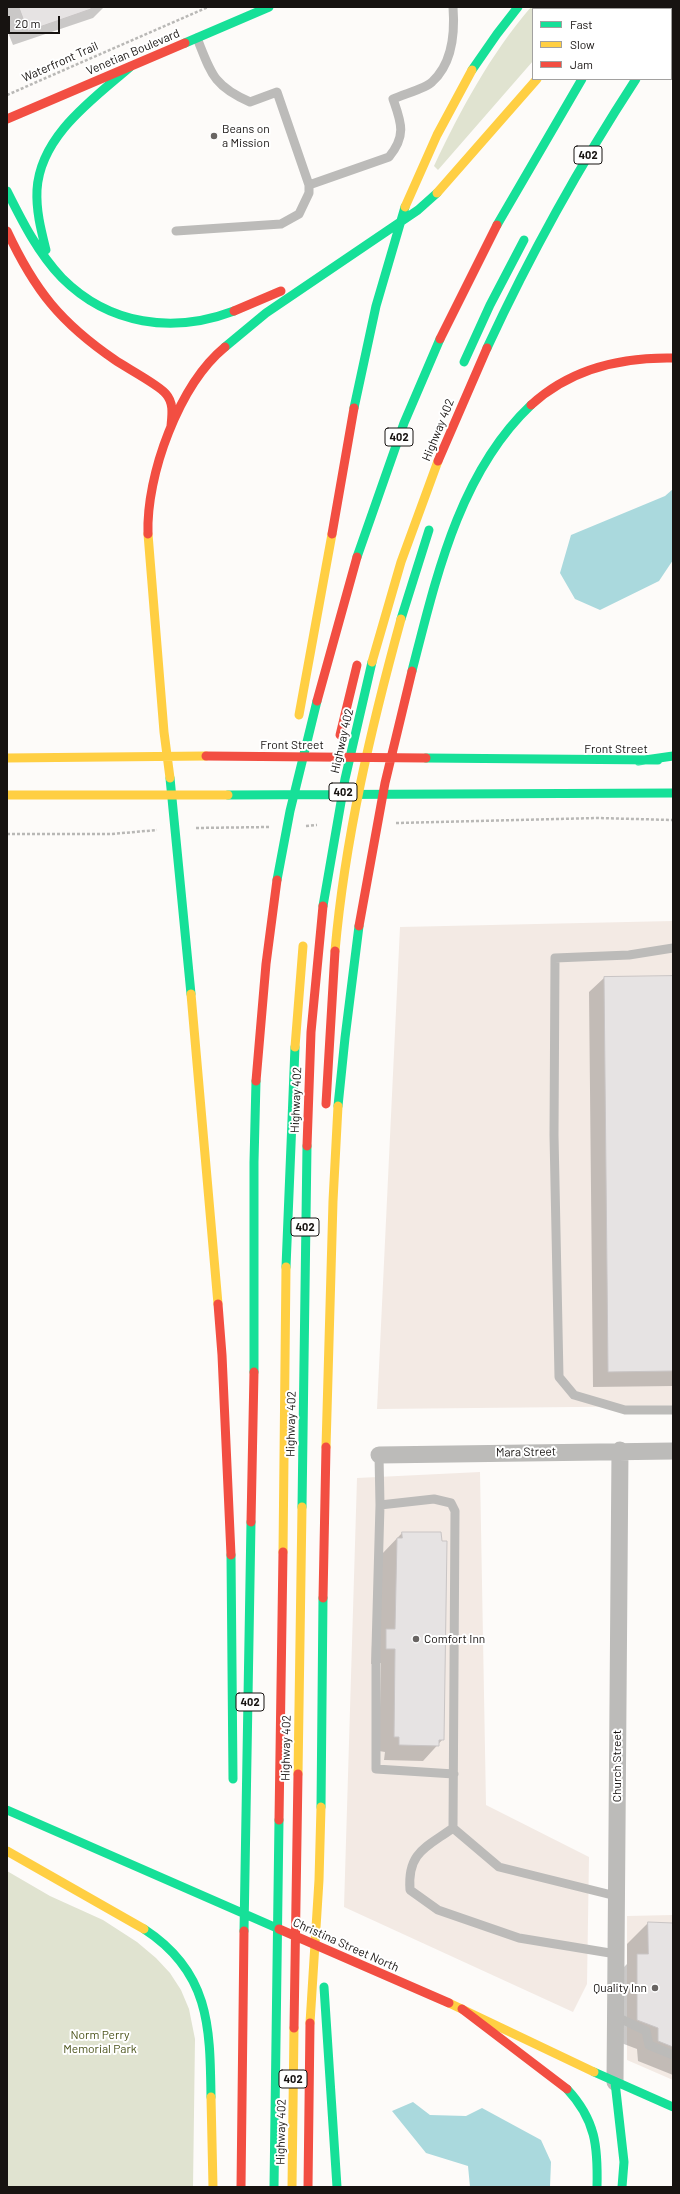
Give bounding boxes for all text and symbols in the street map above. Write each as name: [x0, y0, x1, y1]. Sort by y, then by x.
scale bar: [10, 8, 62, 34]
legend: [532, 8, 672, 80]
text: 20 m: [15, 16, 41, 30]
text: Fast: [570, 17, 593, 31]
street label: Venetian Boulevard: [84, 26, 182, 78]
text: Slow: [570, 37, 595, 51]
street label: Waterfront Trail: [20, 39, 100, 85]
text: Jam: [570, 57, 593, 71]
place label: Beans on a Mission: [222, 122, 270, 150]
marker: Beans on a Mission: [209, 131, 219, 141]
road number: 402: [574, 146, 602, 164]
street label: Highway 402: [419, 397, 457, 463]
road number: 402: [385, 428, 413, 446]
street label: Highway 402: [328, 707, 356, 775]
street label: Front Street: [260, 738, 324, 752]
street label: Front Street: [584, 742, 648, 756]
road number: 402: [329, 783, 357, 801]
street label: Highway 402: [288, 1067, 304, 1133]
road number: 402: [291, 1218, 319, 1236]
street label: Highway 402: [283, 1391, 299, 1457]
street label: Mara Street: [496, 1444, 556, 1460]
place label: Comfort Inn: [424, 1632, 485, 1646]
marker: Comfort Inn: [411, 1634, 421, 1644]
road number: 402: [236, 1693, 264, 1711]
street label: Highway 402: [278, 1715, 294, 1781]
street label: Church Street: [610, 1730, 624, 1802]
street label: Christina Street North: [291, 1915, 401, 1975]
place label: Quality Inn: [593, 1981, 647, 1995]
marker: Quality Inn: [650, 1983, 660, 1993]
park label: Norm Perry Memorial Park: [63, 2028, 137, 2056]
road number: 402: [279, 2070, 307, 2088]
street label: Highway 402: [273, 2099, 289, 2165]

